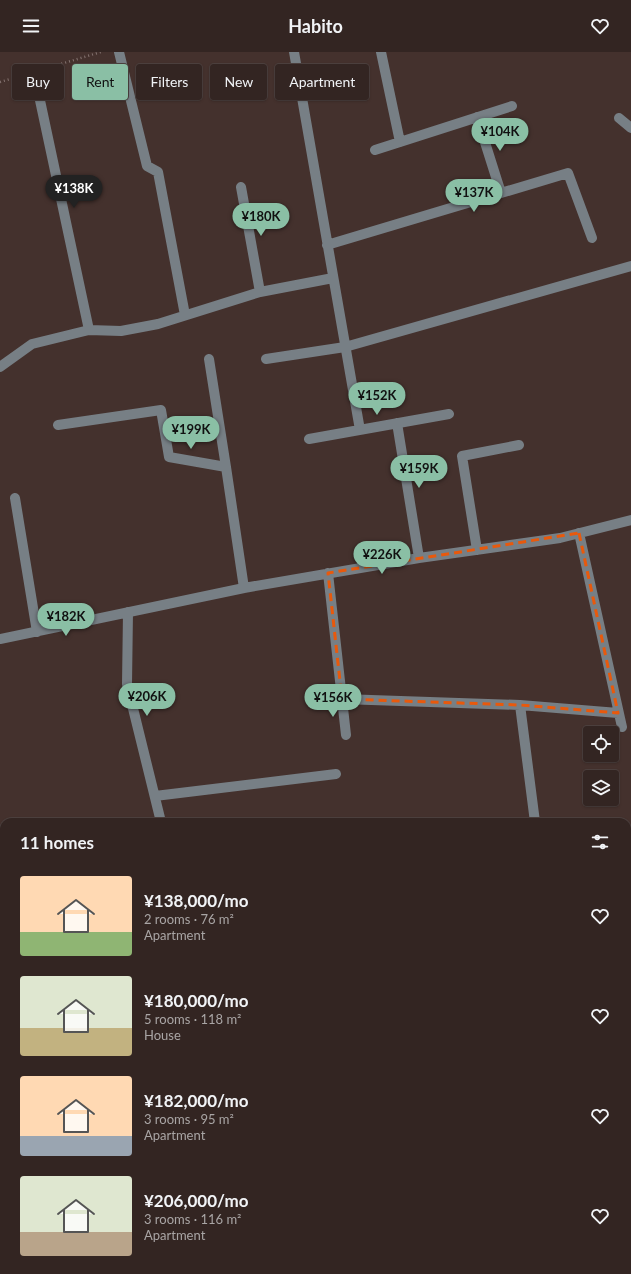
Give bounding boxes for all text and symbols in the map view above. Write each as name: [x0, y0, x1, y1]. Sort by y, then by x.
icon: menu: [20, 15, 42, 37]
text: Habito: [288, 15, 343, 37]
icon: heart: [589, 15, 611, 37]
chip: Buy: [12, 64, 64, 100]
chip: Rent: [72, 64, 128, 100]
chip: Filters: [136, 64, 202, 100]
chip: New: [210, 64, 267, 100]
chip: Apartment: [275, 64, 369, 100]
pin: ¥104K: [472, 118, 528, 152]
text: ¥104K: [480, 123, 520, 139]
pin: ¥138K: [46, 175, 102, 209]
pin: ¥137K: [446, 179, 502, 213]
text: ¥138K: [54, 180, 94, 196]
text: ¥137K: [454, 184, 494, 200]
pin: ¥180K: [233, 203, 289, 237]
text: ¥180K: [241, 208, 281, 224]
pin: ¥152K: [349, 382, 405, 416]
text: ¥152K: [357, 387, 397, 403]
pin: ¥199K: [163, 416, 219, 450]
text: ¥199K: [171, 421, 211, 437]
pin: ¥159K: [391, 455, 447, 489]
text: ¥159K: [399, 460, 439, 476]
pin: ¥226K: [354, 541, 410, 575]
text: ¥226K: [362, 546, 402, 562]
pin: ¥182K: [38, 603, 94, 637]
text: ¥182K: [46, 608, 86, 624]
pin: ¥206K: [119, 683, 175, 717]
pin: ¥156K: [305, 684, 361, 718]
text: ¥206K: [127, 688, 167, 704]
text: ¥156K: [313, 689, 353, 705]
map controls: [583, 726, 619, 806]
button: locate: [583, 726, 619, 762]
button: layers: [583, 770, 619, 806]
icon: filters: [589, 831, 611, 853]
text: 11 homes: [20, 832, 94, 853]
text: ¥138,000/mo: [144, 890, 248, 911]
icon: home: [52, 892, 100, 940]
icon: heart: [589, 905, 611, 927]
text: 2 rooms · 76 m²: [144, 911, 234, 927]
text: Apartment: [144, 927, 205, 943]
text: ¥180,000/mo: [144, 990, 248, 1011]
icon: home: [52, 992, 100, 1040]
icon: heart: [589, 1005, 611, 1027]
text: 5 rooms · 118 m²: [144, 1011, 241, 1027]
text: House: [144, 1027, 181, 1043]
text: ¥182,000/mo: [144, 1090, 248, 1111]
icon: home: [52, 1092, 100, 1140]
icon: heart: [589, 1105, 611, 1127]
text: 3 rooms · 95 m²: [144, 1111, 234, 1127]
text: Apartment: [144, 1127, 205, 1143]
text: ¥206,000/mo: [144, 1190, 248, 1211]
icon: home: [52, 1192, 100, 1240]
icon: heart: [589, 1205, 611, 1227]
text: 3 rooms · 116 m²: [144, 1211, 241, 1227]
text: Apartment: [144, 1227, 205, 1243]

